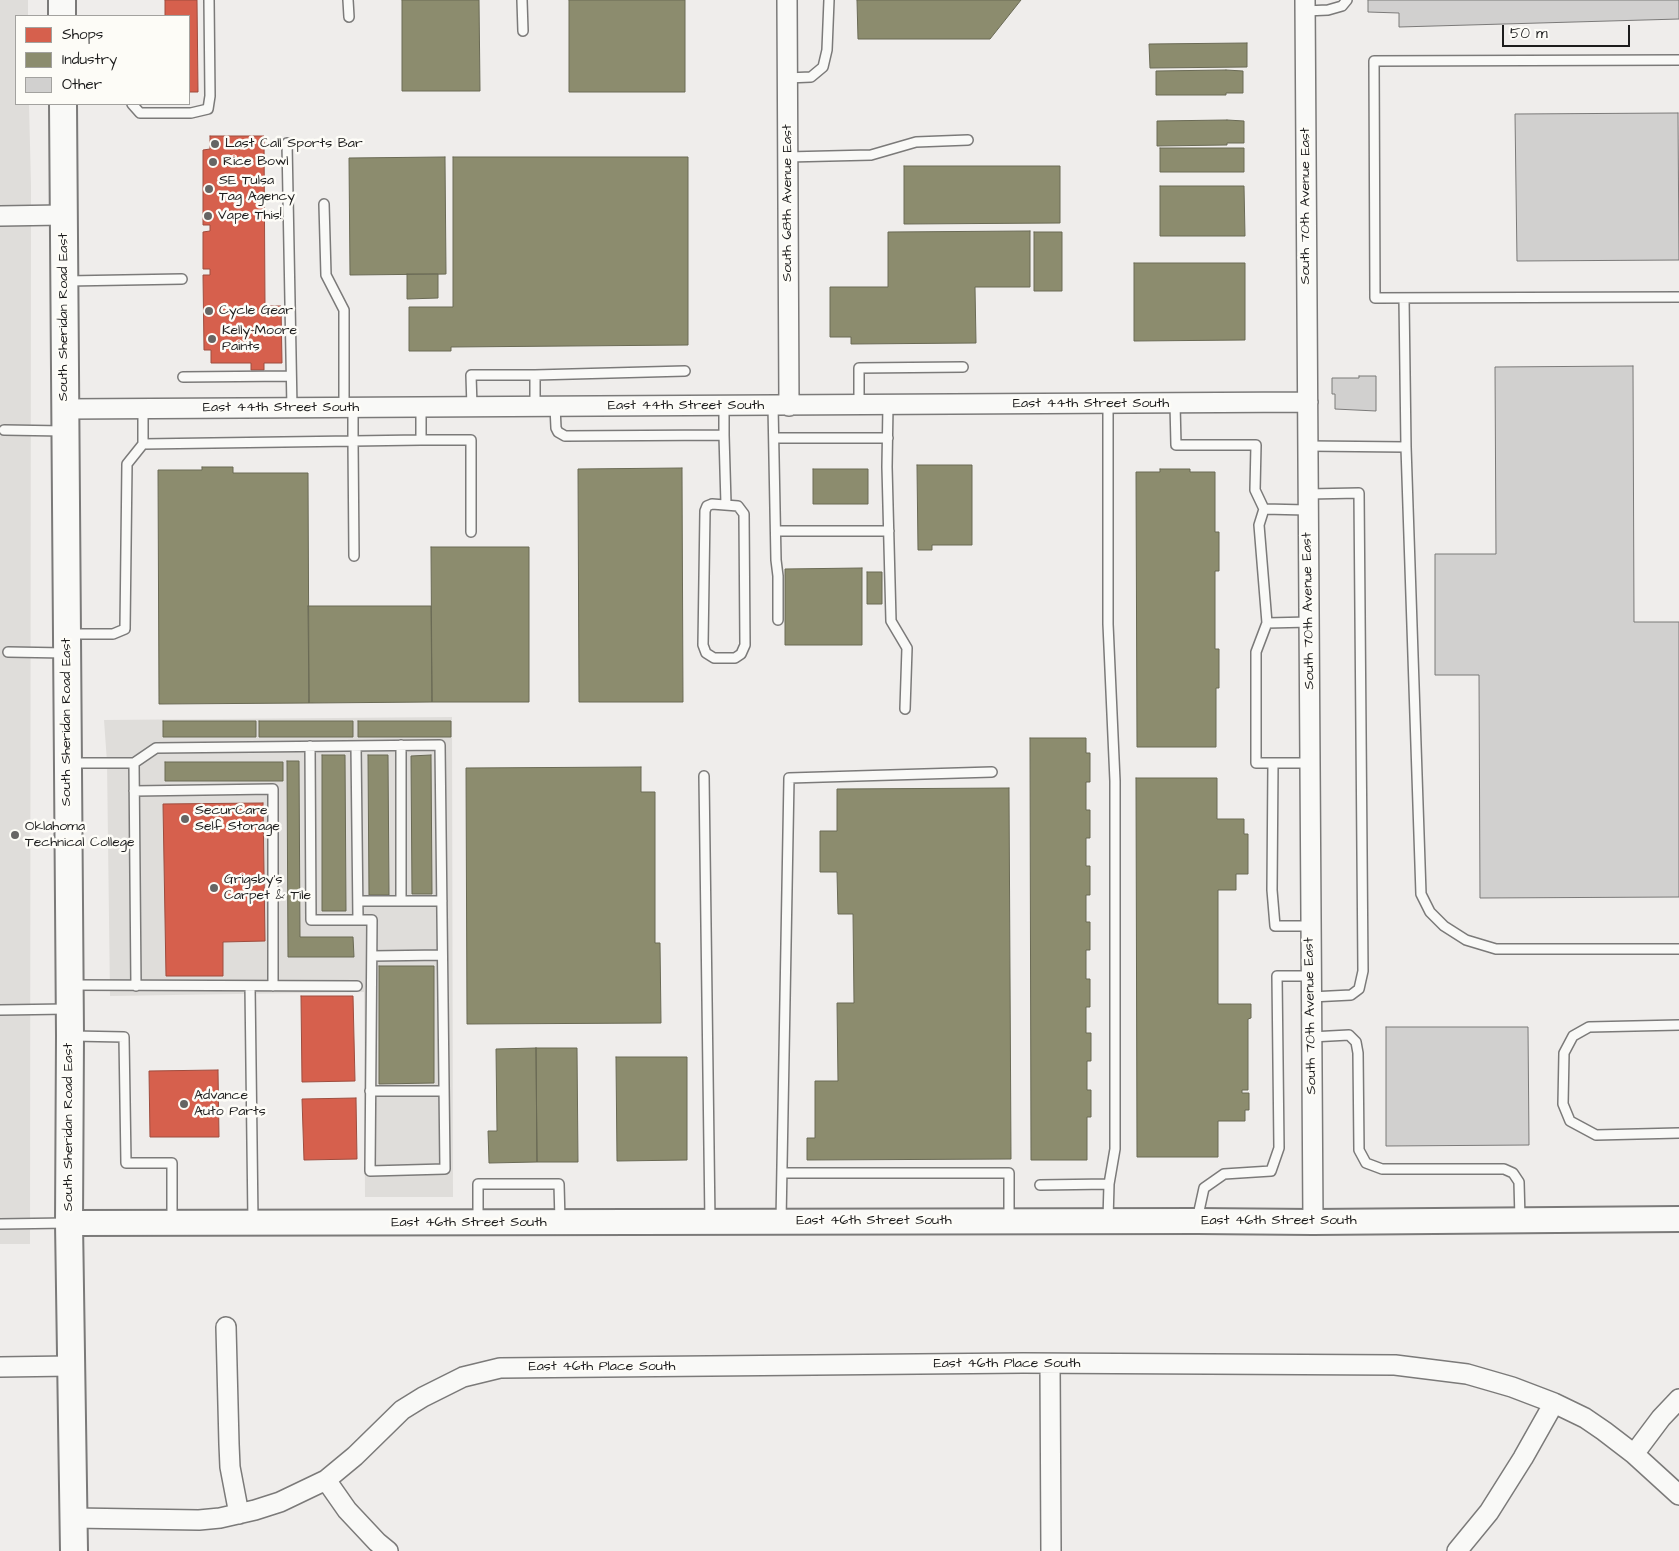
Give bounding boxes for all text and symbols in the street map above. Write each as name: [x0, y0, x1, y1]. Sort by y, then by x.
legend: [15, 15, 190, 105]
scale bar: [1504, 15, 1632, 47]
text: 50 m: [1510, 23, 1548, 44]
text: Shops: [62, 24, 103, 45]
text: Industry: [62, 49, 117, 70]
text: Other: [62, 74, 102, 95]
street label: South 68th Avenue East: [780, 124, 796, 282]
street label: South 70th Avenue East: [1298, 127, 1314, 285]
place label: Last Call Sports Bar: [225, 136, 363, 152]
marker: Last Call Sports Bar: [209, 138, 221, 150]
place label: Rice Bowl: [223, 154, 288, 170]
marker: Rice Bowl: [207, 156, 219, 168]
place label: SE Tulsa Tag Agency: [219, 173, 295, 206]
marker: SE Tulsa Tag Agency: [203, 183, 215, 195]
place label: Vape This!: [218, 208, 282, 224]
marker: Vape This!: [202, 210, 214, 222]
street label: South Sheridan Road East: [56, 233, 72, 401]
place label: Cycle Gear: [219, 303, 293, 319]
marker: Cycle Gear: [203, 305, 215, 317]
place label: Kelly-Moore Paints: [222, 323, 297, 356]
marker: Kelly-Moore Paints: [206, 333, 218, 345]
street label: East 44th Street South: [1013, 396, 1169, 412]
street label: East 44th Street South: [608, 398, 764, 414]
street label: East 44th Street South: [203, 400, 359, 416]
street label: South 70th Avenue East: [1299, 532, 1319, 690]
street label: South Sheridan Road East: [59, 638, 75, 806]
place label: SecurCare Self Storage: [195, 803, 280, 836]
marker: SecurCare Self Storage: [179, 813, 191, 825]
place label: Oklahoma Technical College: [25, 819, 135, 852]
marker: Oklahoma Technical College: [9, 829, 21, 841]
place label: Grigsby's Carpet & Tile: [224, 872, 311, 904]
marker: Grigsby's Carpet & Tile: [208, 882, 220, 894]
street label: South 70th Avenue East: [1301, 937, 1321, 1095]
street label: South Sheridan Road East: [61, 1043, 77, 1211]
place label: Advance Auto Parts: [194, 1088, 266, 1120]
marker: Advance Auto Parts: [178, 1098, 190, 1110]
street label: East 46th Street South: [796, 1213, 952, 1229]
street label: East 46th Street South: [1201, 1213, 1357, 1229]
street label: East 46th Street South: [391, 1215, 547, 1231]
street label: East 46th Place South: [933, 1356, 1081, 1372]
street label: East 46th Place South: [528, 1359, 676, 1375]

